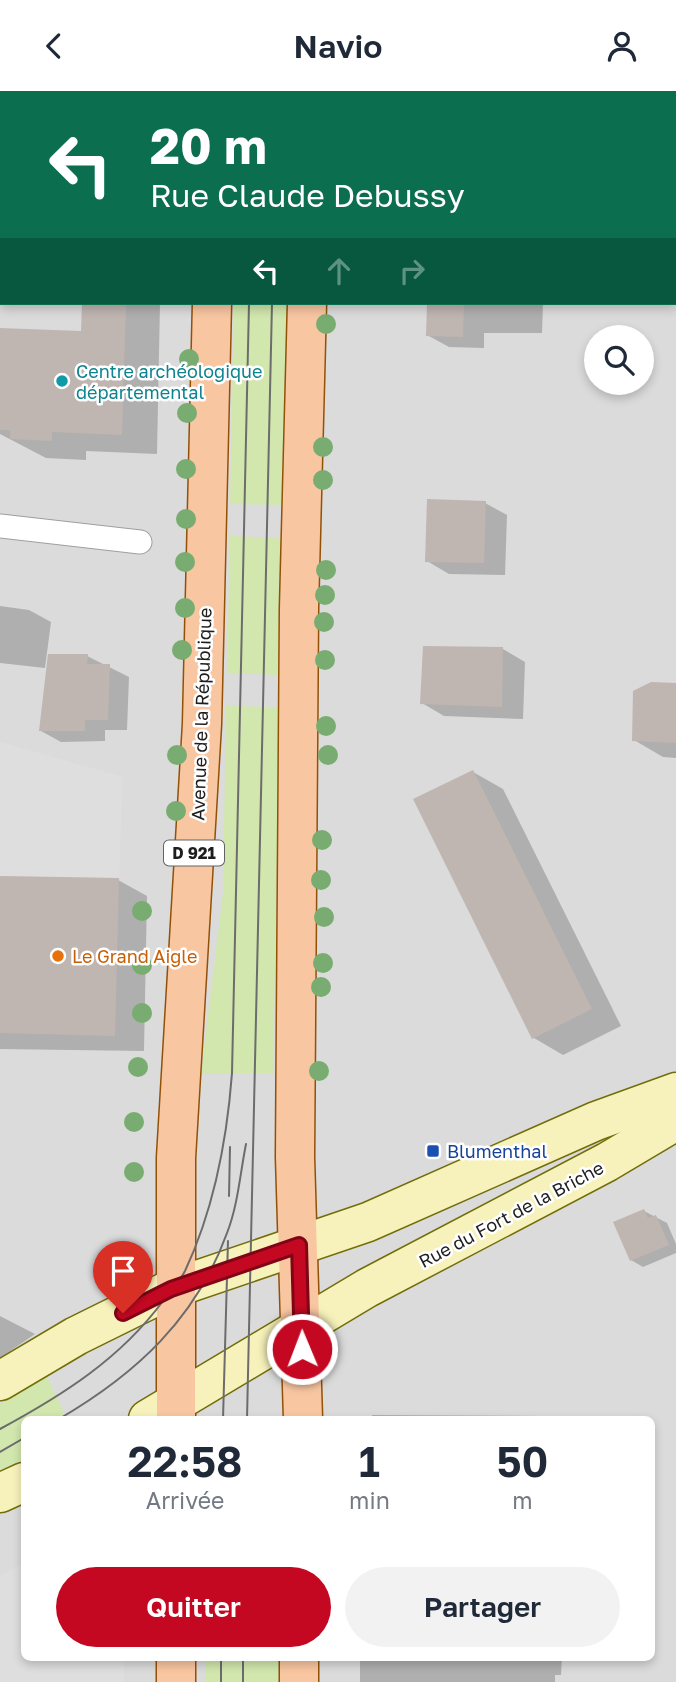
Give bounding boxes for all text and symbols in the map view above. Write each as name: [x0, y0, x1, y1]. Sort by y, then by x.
icon: back: [35, 27, 73, 65]
text: Navio: [294, 27, 382, 65]
icon: person: [603, 27, 641, 65]
text: 20 m: [150, 116, 267, 175]
icon: left: [35, 119, 126, 210]
text: Rue Claude Debussy: [150, 176, 465, 214]
icon: left: [247, 252, 285, 290]
icon: ahead: [320, 252, 358, 290]
icon: right: [393, 252, 431, 290]
map controls: [584, 325, 654, 395]
button: search: [584, 325, 654, 395]
place label: Centre archéologique départemental: [76, 360, 262, 403]
marker: Centre archéologique départemental: [54, 373, 70, 389]
street label: Avenue de la République: [186, 607, 216, 821]
road number: D 921: [164, 841, 224, 866]
place label: Le Grand Aigle: [72, 945, 197, 967]
marker: Le Grand Aigle: [50, 948, 66, 964]
place label: Blumenthal: [447, 1140, 547, 1162]
marker: Blumenthal: [425, 1143, 441, 1159]
street label: Rue du Fort de la Briche: [415, 1156, 607, 1272]
pin: [93, 1241, 153, 1313]
icon: arrive: [104, 1252, 142, 1290]
position arrow: [265, 1312, 339, 1386]
text: 22:58: [128, 1436, 243, 1486]
text: 1: [359, 1436, 380, 1486]
text: 50: [496, 1436, 548, 1486]
text: Arrivée: [146, 1486, 224, 1514]
text: min: [349, 1486, 390, 1514]
text: m: [512, 1486, 533, 1514]
button: Quitter: [56, 1567, 331, 1647]
button: Partager: [345, 1567, 620, 1647]

